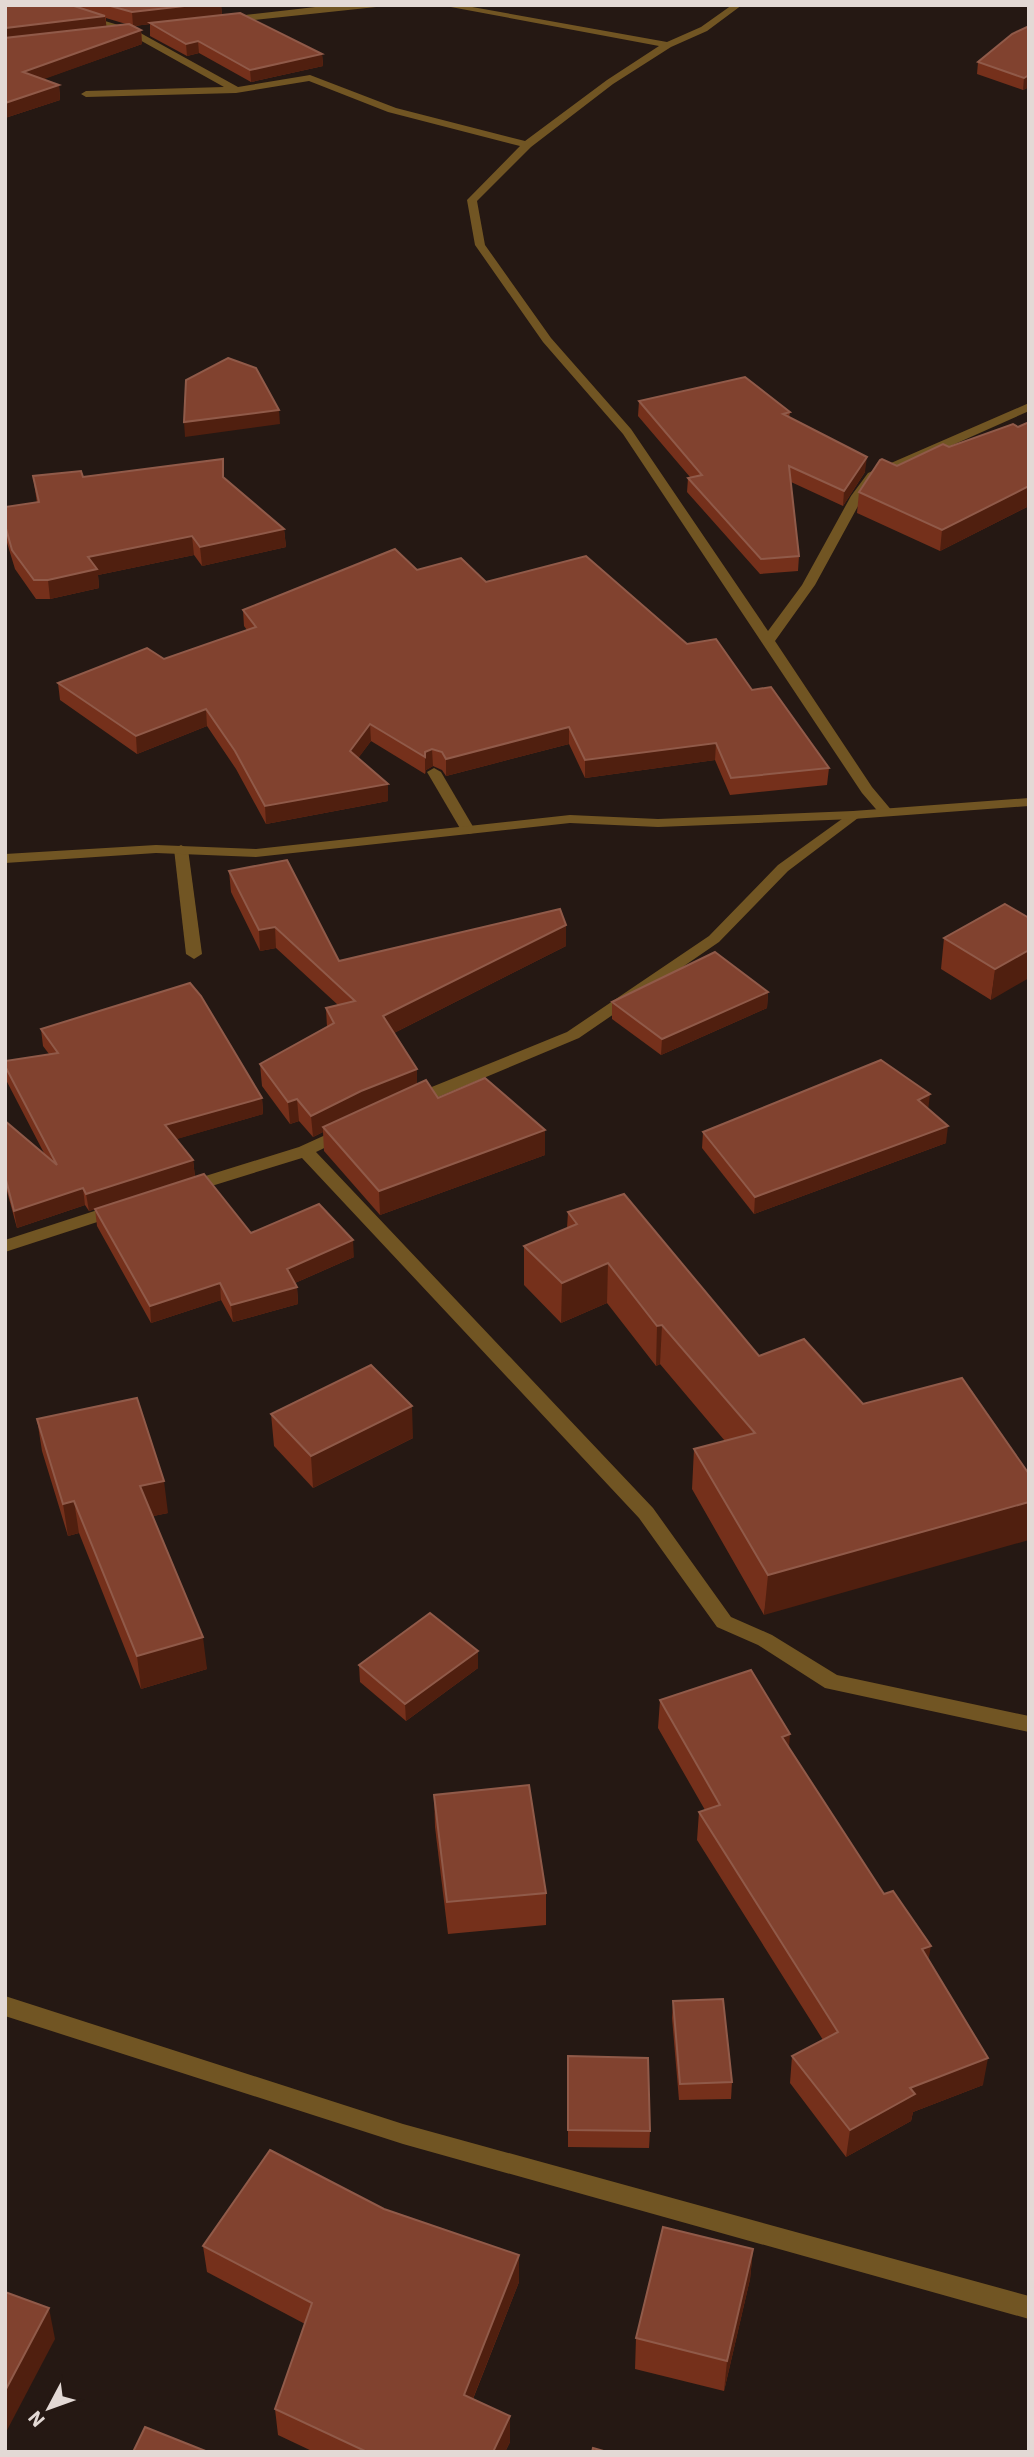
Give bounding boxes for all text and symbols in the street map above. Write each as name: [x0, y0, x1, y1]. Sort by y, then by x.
north arrow: [14, 2373, 84, 2443]
text: N: [23, 2406, 50, 2432]

